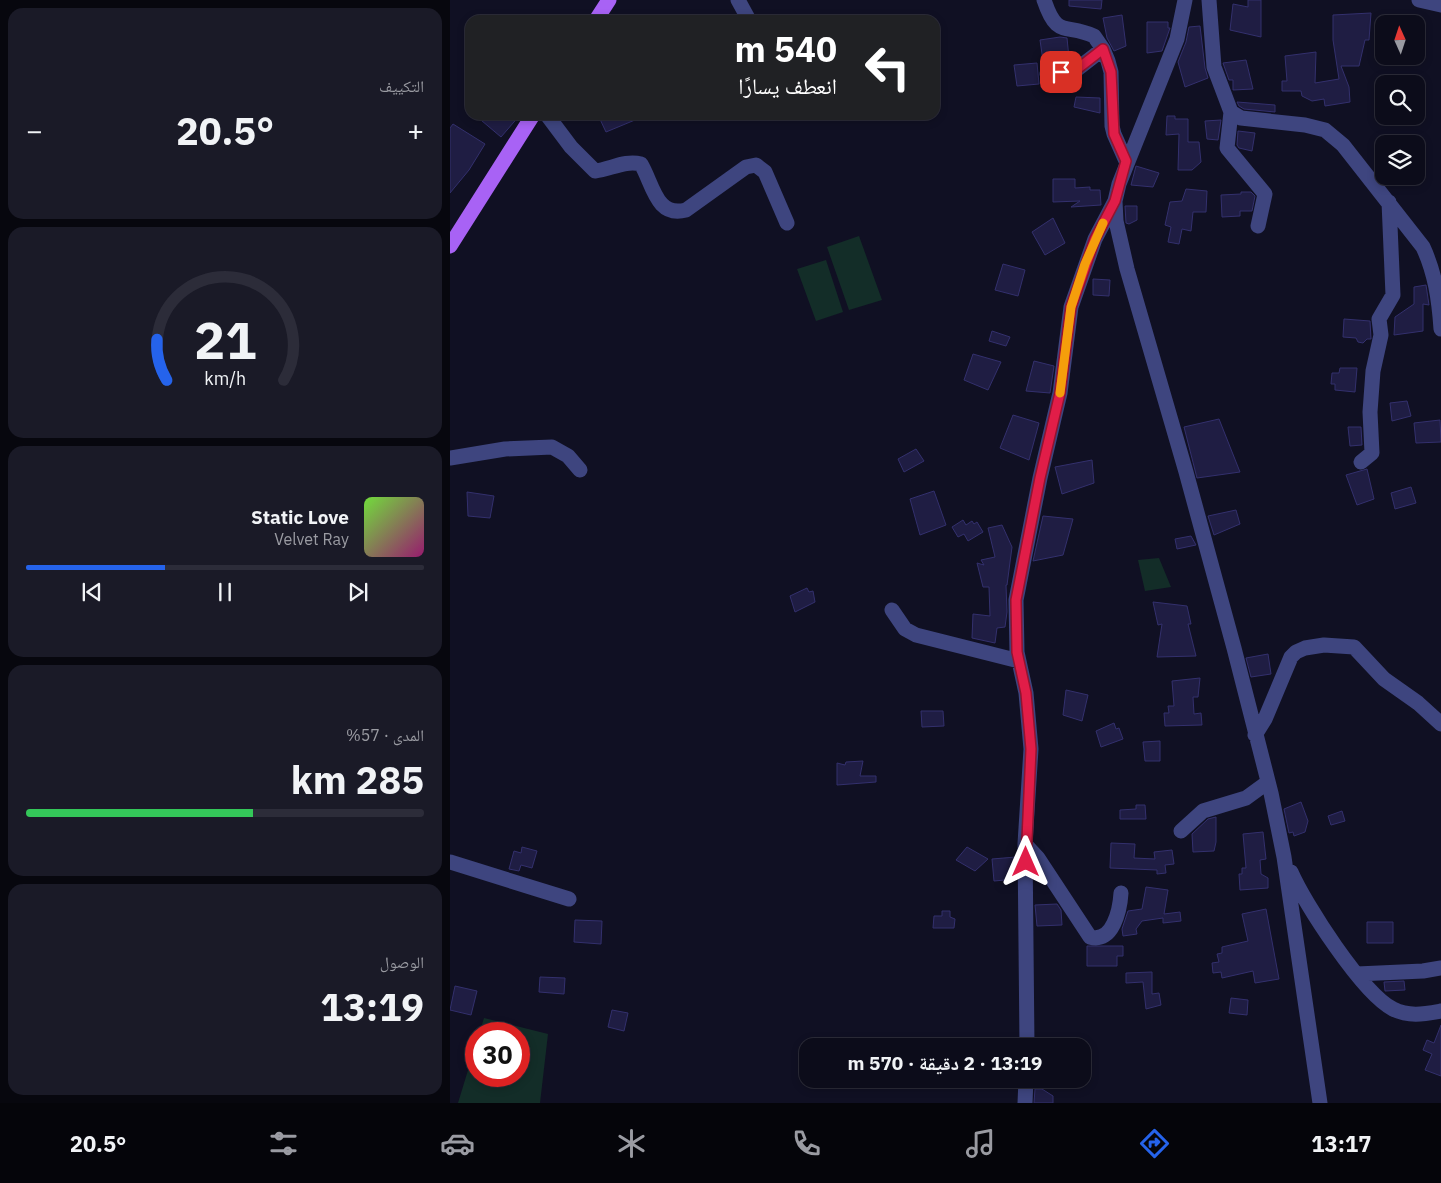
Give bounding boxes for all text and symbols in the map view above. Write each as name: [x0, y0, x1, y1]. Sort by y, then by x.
north arrow: [1375, 15, 1425, 65]
map controls: [1375, 15, 1425, 185]
text: 540 m: [734, 26, 837, 72]
icon: left: [855, 35, 920, 100]
pin: [1040, 51, 1082, 93]
icon: arrive: [1047, 58, 1075, 86]
text: انعطف يسارًا: [738, 71, 837, 100]
button: search: [1375, 75, 1425, 125]
text: التكييف: [379, 76, 424, 96]
text: 20.5°: [176, 106, 274, 155]
text: −: [26, 112, 43, 149]
text: +: [407, 112, 424, 149]
button: layers: [1375, 135, 1425, 185]
text: 21: [194, 306, 256, 373]
text: km/h: [204, 367, 246, 390]
text: Static Love: [251, 505, 349, 529]
text: Velvet Ray: [274, 529, 349, 549]
icon: previous: [78, 578, 106, 606]
icon: pause: [211, 578, 239, 606]
icon: next: [344, 578, 372, 606]
text: المدى · 57%: [346, 725, 424, 745]
text: 285 km: [291, 755, 424, 804]
position arrow: [999, 835, 1051, 887]
text: الوصول: [380, 952, 424, 972]
text: 13:19: [320, 982, 424, 1031]
speed limit sign: 30: [465, 1022, 530, 1087]
text: 13:19 · 2 دقيقة · 570 m: [848, 1051, 1042, 1075]
icon: filters: [266, 1126, 301, 1161]
icon: car: [440, 1126, 475, 1161]
icon: climate: [614, 1126, 649, 1161]
icon: phone: [789, 1126, 824, 1161]
icon: music: [963, 1126, 998, 1161]
icon: directions: [1137, 1126, 1172, 1161]
text: 20.5°: [70, 1129, 126, 1158]
text: 13:17: [1311, 1129, 1371, 1158]

